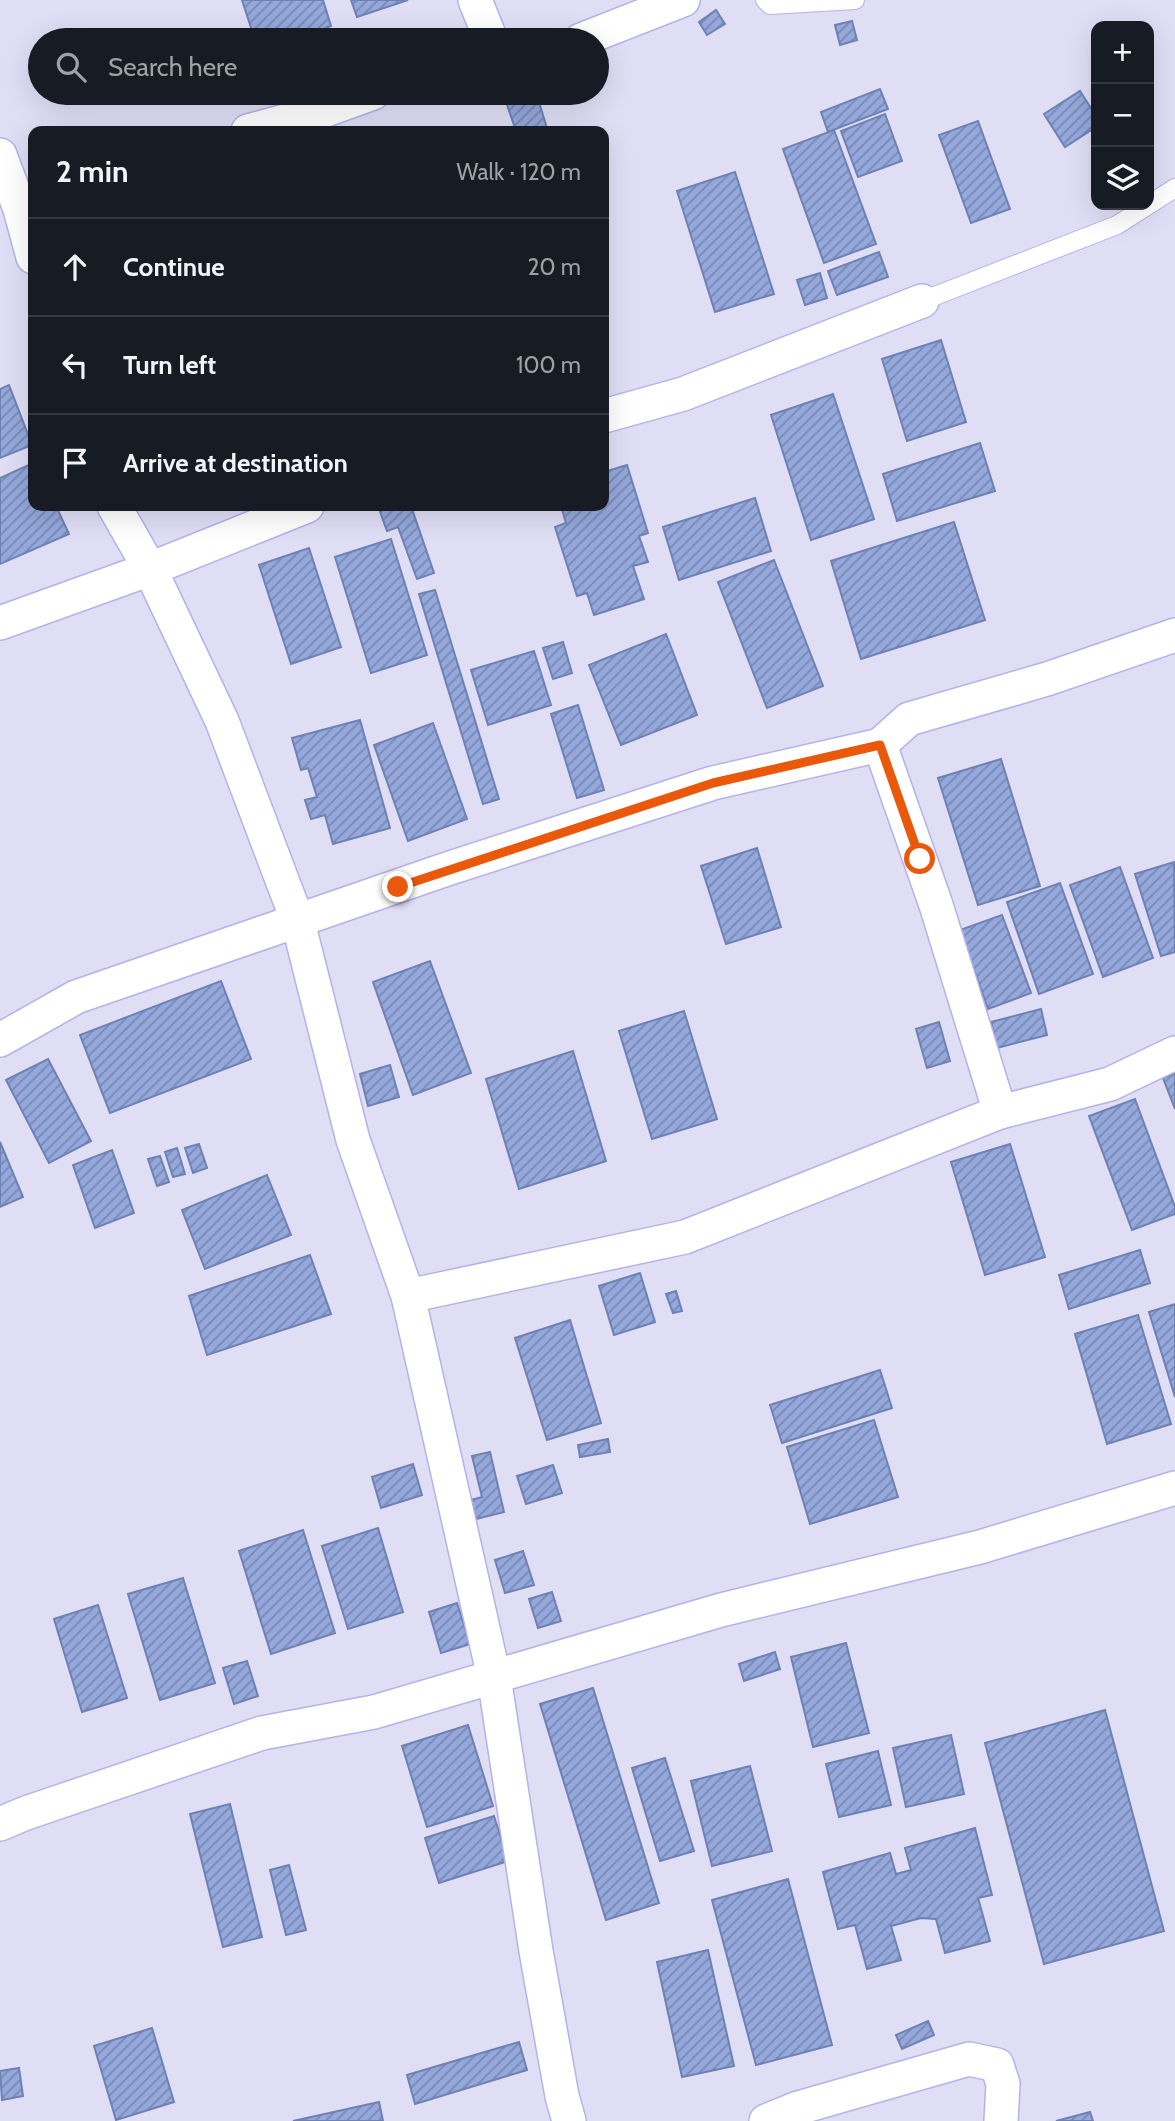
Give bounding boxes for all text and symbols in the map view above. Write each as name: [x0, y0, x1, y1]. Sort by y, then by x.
map controls: [1091, 21, 1154, 210]
button: +: [1091, 21, 1154, 84]
search box: [28, 28, 609, 105]
icon: search: [52, 48, 90, 86]
text: Search here: [108, 51, 237, 83]
button: −: [1091, 84, 1154, 147]
button: layers: [1091, 147, 1154, 210]
text: 2 min: [56, 153, 128, 190]
text: Walk · 120 m: [457, 158, 581, 186]
icon: ahead: [56, 248, 94, 286]
text: Continue: [123, 251, 225, 283]
text: 20 m: [528, 253, 581, 281]
icon: left: [56, 346, 94, 384]
text: Turn left: [123, 349, 216, 381]
text: 100 m: [516, 351, 581, 379]
icon: arrive: [56, 444, 94, 482]
text: Arrive at destination: [123, 447, 348, 479]
route start: [904, 843, 935, 874]
route end: [382, 871, 413, 902]

